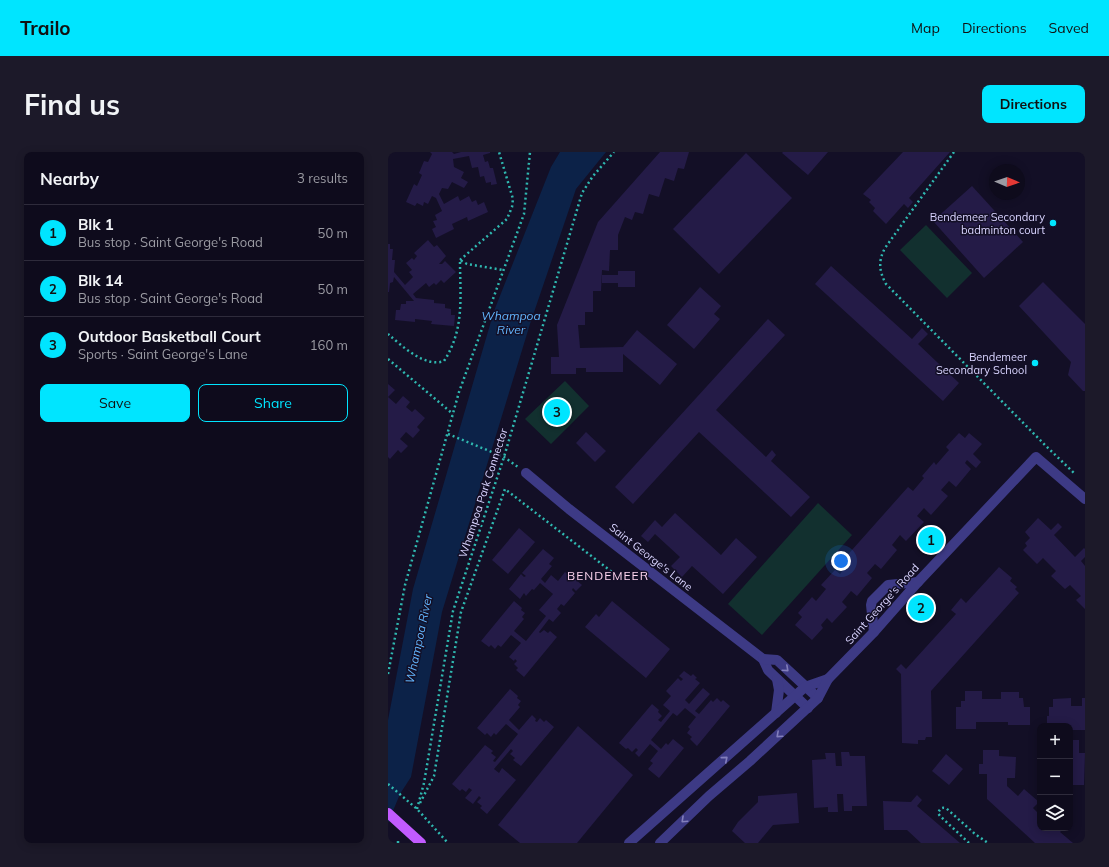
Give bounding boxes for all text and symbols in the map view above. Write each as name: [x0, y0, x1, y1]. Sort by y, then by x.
text: Trailo: [20, 16, 71, 40]
text: Map: [911, 19, 940, 37]
text: Directions: [962, 19, 1027, 37]
text: Saved: [1049, 19, 1089, 37]
button: Directions: [982, 85, 1085, 123]
text: Find us: [24, 87, 120, 122]
north arrow: [989, 164, 1025, 200]
text: Nearby: [40, 168, 99, 189]
text: 3 results: [297, 170, 348, 186]
place label: Bendemeer Secondary badminton court: [930, 210, 1045, 237]
text: Blk 1: [78, 215, 114, 234]
marker: Bendemeer Secondary badminton court: [1048, 218, 1058, 228]
text: 1: [49, 225, 57, 241]
text: 50 m: [318, 225, 348, 241]
text: Bus stop · Saint George's Road: [78, 234, 263, 250]
text: Blk 14: [78, 271, 123, 290]
text: 2: [49, 281, 57, 297]
text: 50 m: [318, 281, 348, 297]
text: Bus stop · Saint George's Road: [78, 290, 263, 306]
water label: Whampoa River: [481, 308, 541, 337]
text: Outdoor Basketball Court: [78, 327, 261, 346]
text: 3: [49, 337, 57, 353]
text: 160 m: [310, 337, 348, 353]
text: Sports · Saint George's Lane: [78, 346, 248, 362]
place label: Bendemeer Secondary School: [936, 350, 1027, 377]
marker: Bendemeer Secondary School: [1030, 358, 1040, 368]
button: Save: [40, 384, 190, 422]
button: Share: [198, 384, 348, 422]
pin: 3: [544, 397, 570, 427]
street label: Whampoa Park Connector: [455, 427, 511, 559]
street label: Saint George's Lane: [607, 520, 695, 594]
pin: 1: [918, 525, 944, 555]
your location: [831, 551, 851, 571]
street label: Saint George's Road: [842, 561, 922, 647]
district label: BENDEMEER: [567, 568, 649, 583]
water label: Whampoa River: [402, 592, 435, 685]
pin: 2: [908, 593, 934, 623]
one-way arrow: [781, 664, 789, 672]
map controls: [1037, 723, 1073, 831]
button: +: [1037, 723, 1073, 759]
one-way arrow: [776, 730, 784, 737]
one-way arrow: [720, 756, 727, 763]
button: −: [1037, 759, 1073, 795]
button: layers: [1037, 795, 1073, 831]
one-way arrow: [681, 815, 689, 823]

